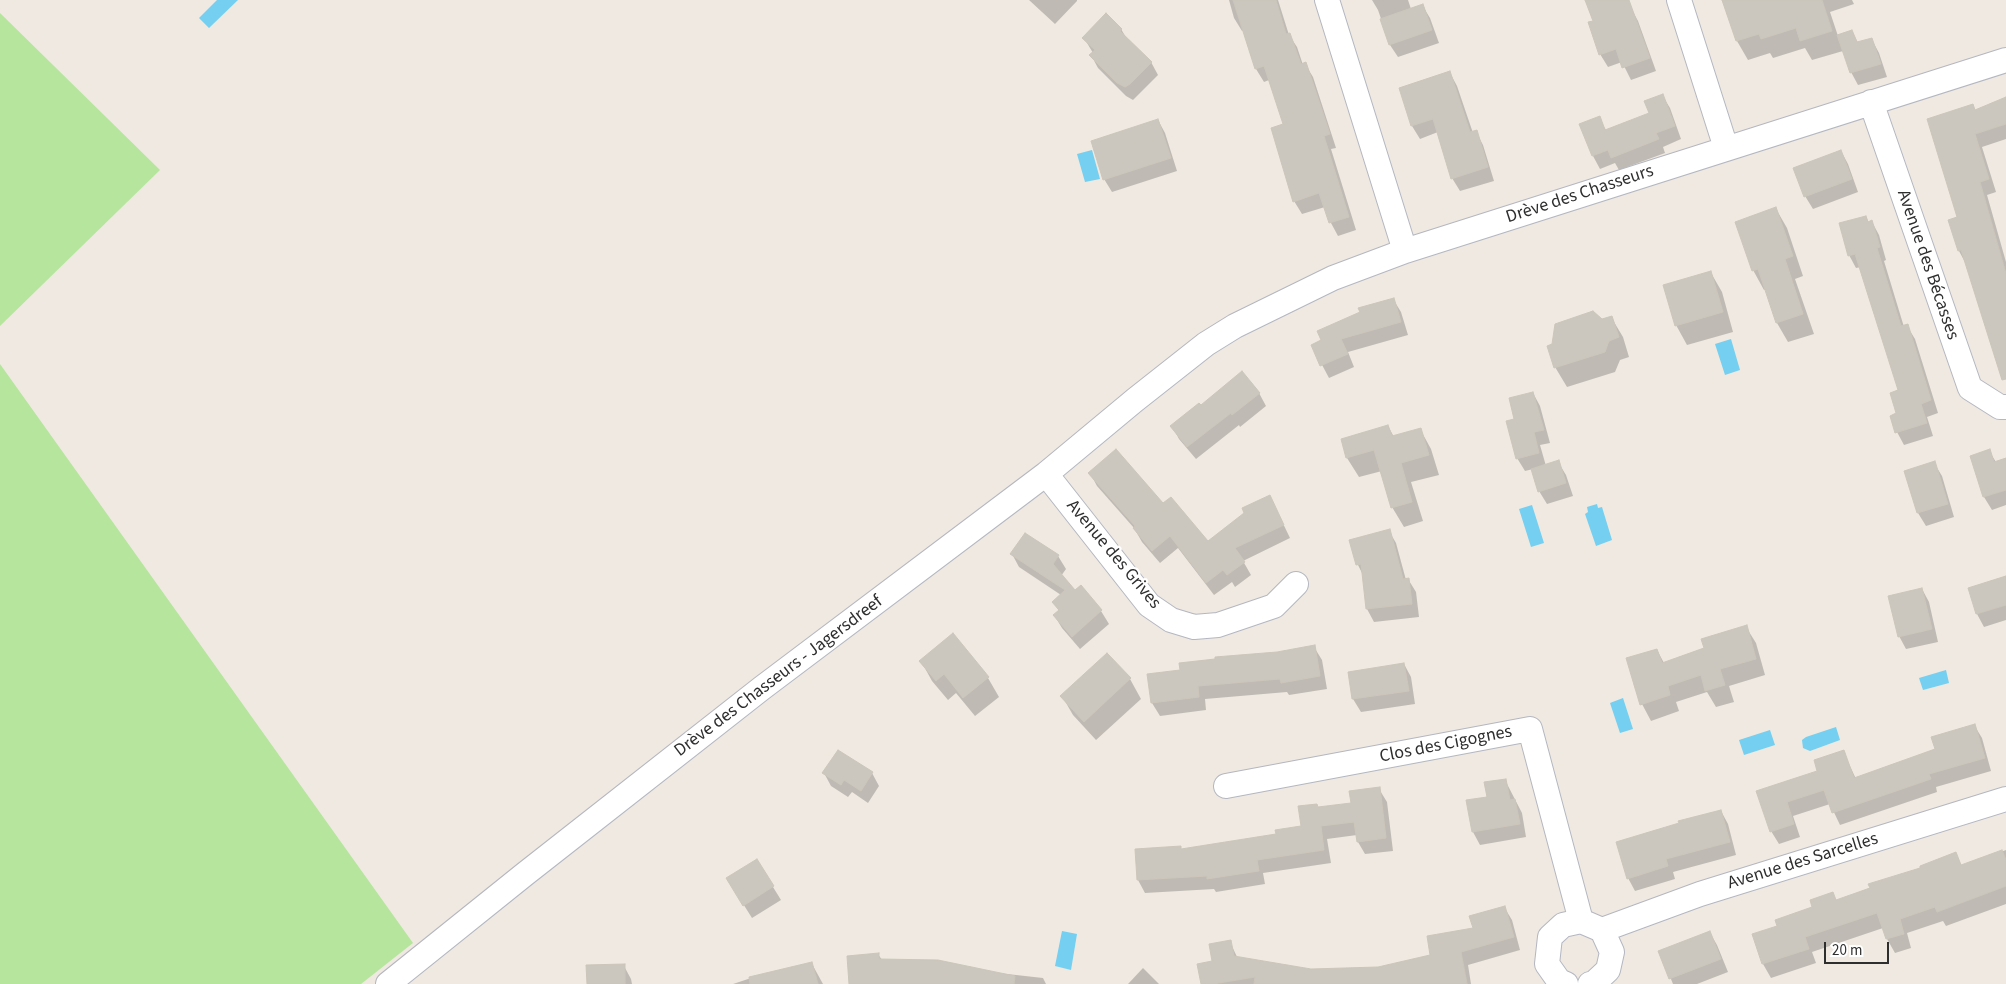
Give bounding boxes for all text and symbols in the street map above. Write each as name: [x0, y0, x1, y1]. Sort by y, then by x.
street label: Drève des Chasseurs: [1504, 161, 1656, 229]
street label: Avenue des Bécasses: [1891, 187, 1963, 343]
street label: Avenue des Grives: [1061, 496, 1165, 614]
street label: Drève des Chasseurs - Jagersdreef: [671, 592, 887, 762]
street label: Clos des Cigognes: [1378, 722, 1514, 768]
street label: Avenue des Sarcelles: [1725, 829, 1881, 895]
scale bar: [1826, 932, 1891, 964]
text: 20 m: [1832, 940, 1862, 961]

